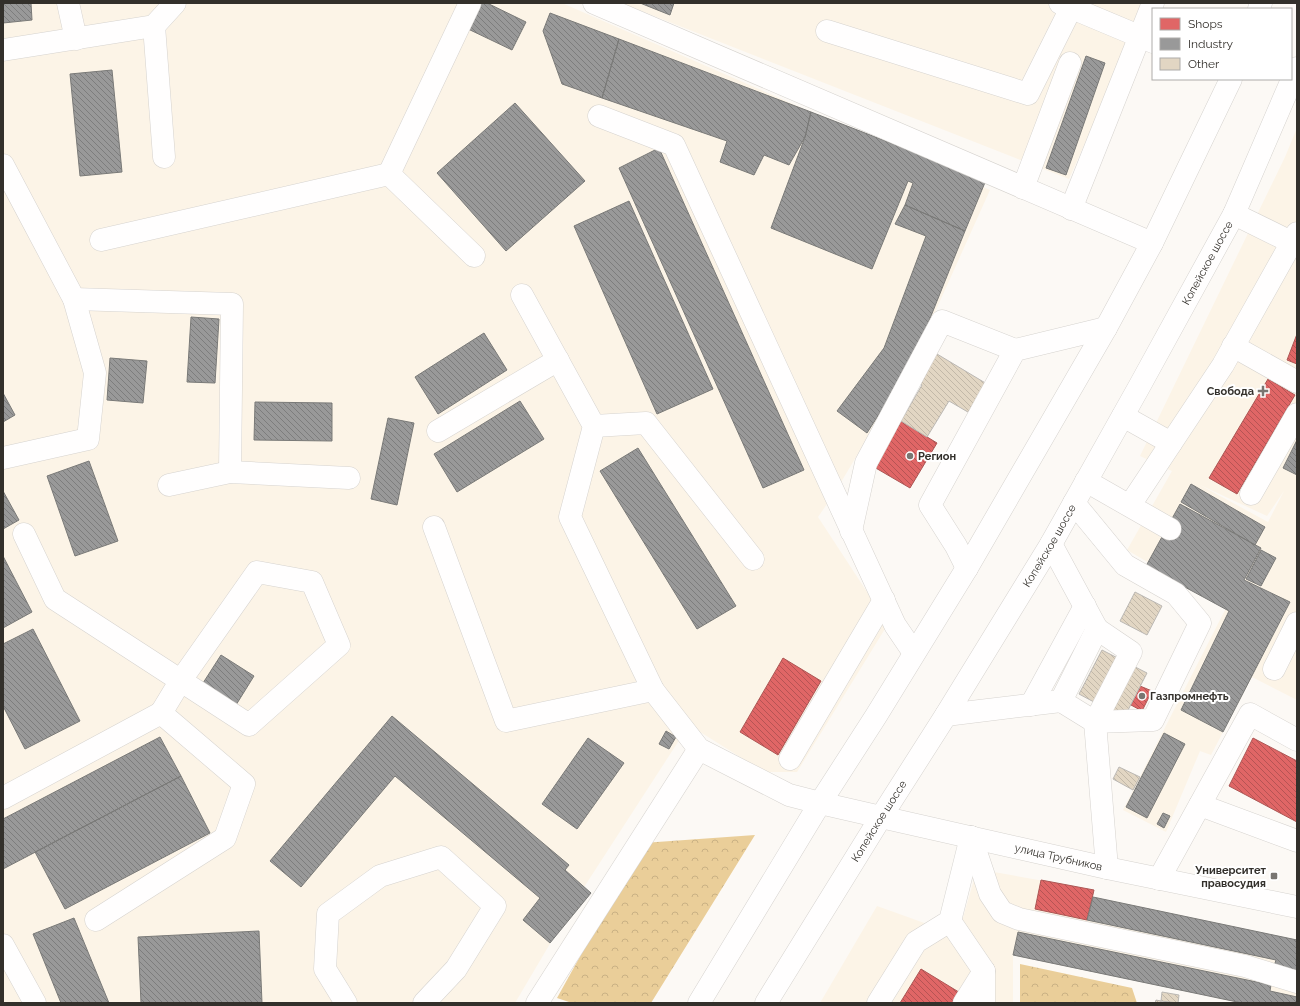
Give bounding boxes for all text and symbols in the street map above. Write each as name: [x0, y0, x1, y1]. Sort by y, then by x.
legend: [1152, 8, 1292, 80]
text: Shops: [1188, 17, 1223, 31]
text: Industry: [1188, 37, 1234, 51]
text: Other: [1188, 57, 1220, 71]
street label: Копейское шоссе: [1179, 218, 1236, 307]
place label: Свобода: [1207, 385, 1254, 398]
marker: Свобода: [1257, 385, 1269, 397]
place label: Регион: [918, 450, 956, 463]
marker: Регион: [905, 451, 915, 461]
street label: Копейское шоссе: [1020, 502, 1079, 589]
place label: Газпромнефть: [1150, 690, 1229, 703]
marker: Газпромнефть: [1137, 691, 1147, 701]
street label: Копейское шоссе: [849, 778, 910, 864]
street label: улица Трубников: [1013, 841, 1104, 874]
place label: Университет правосудия: [1194, 864, 1267, 890]
marker: Университет правосудия: [1269, 871, 1279, 881]

